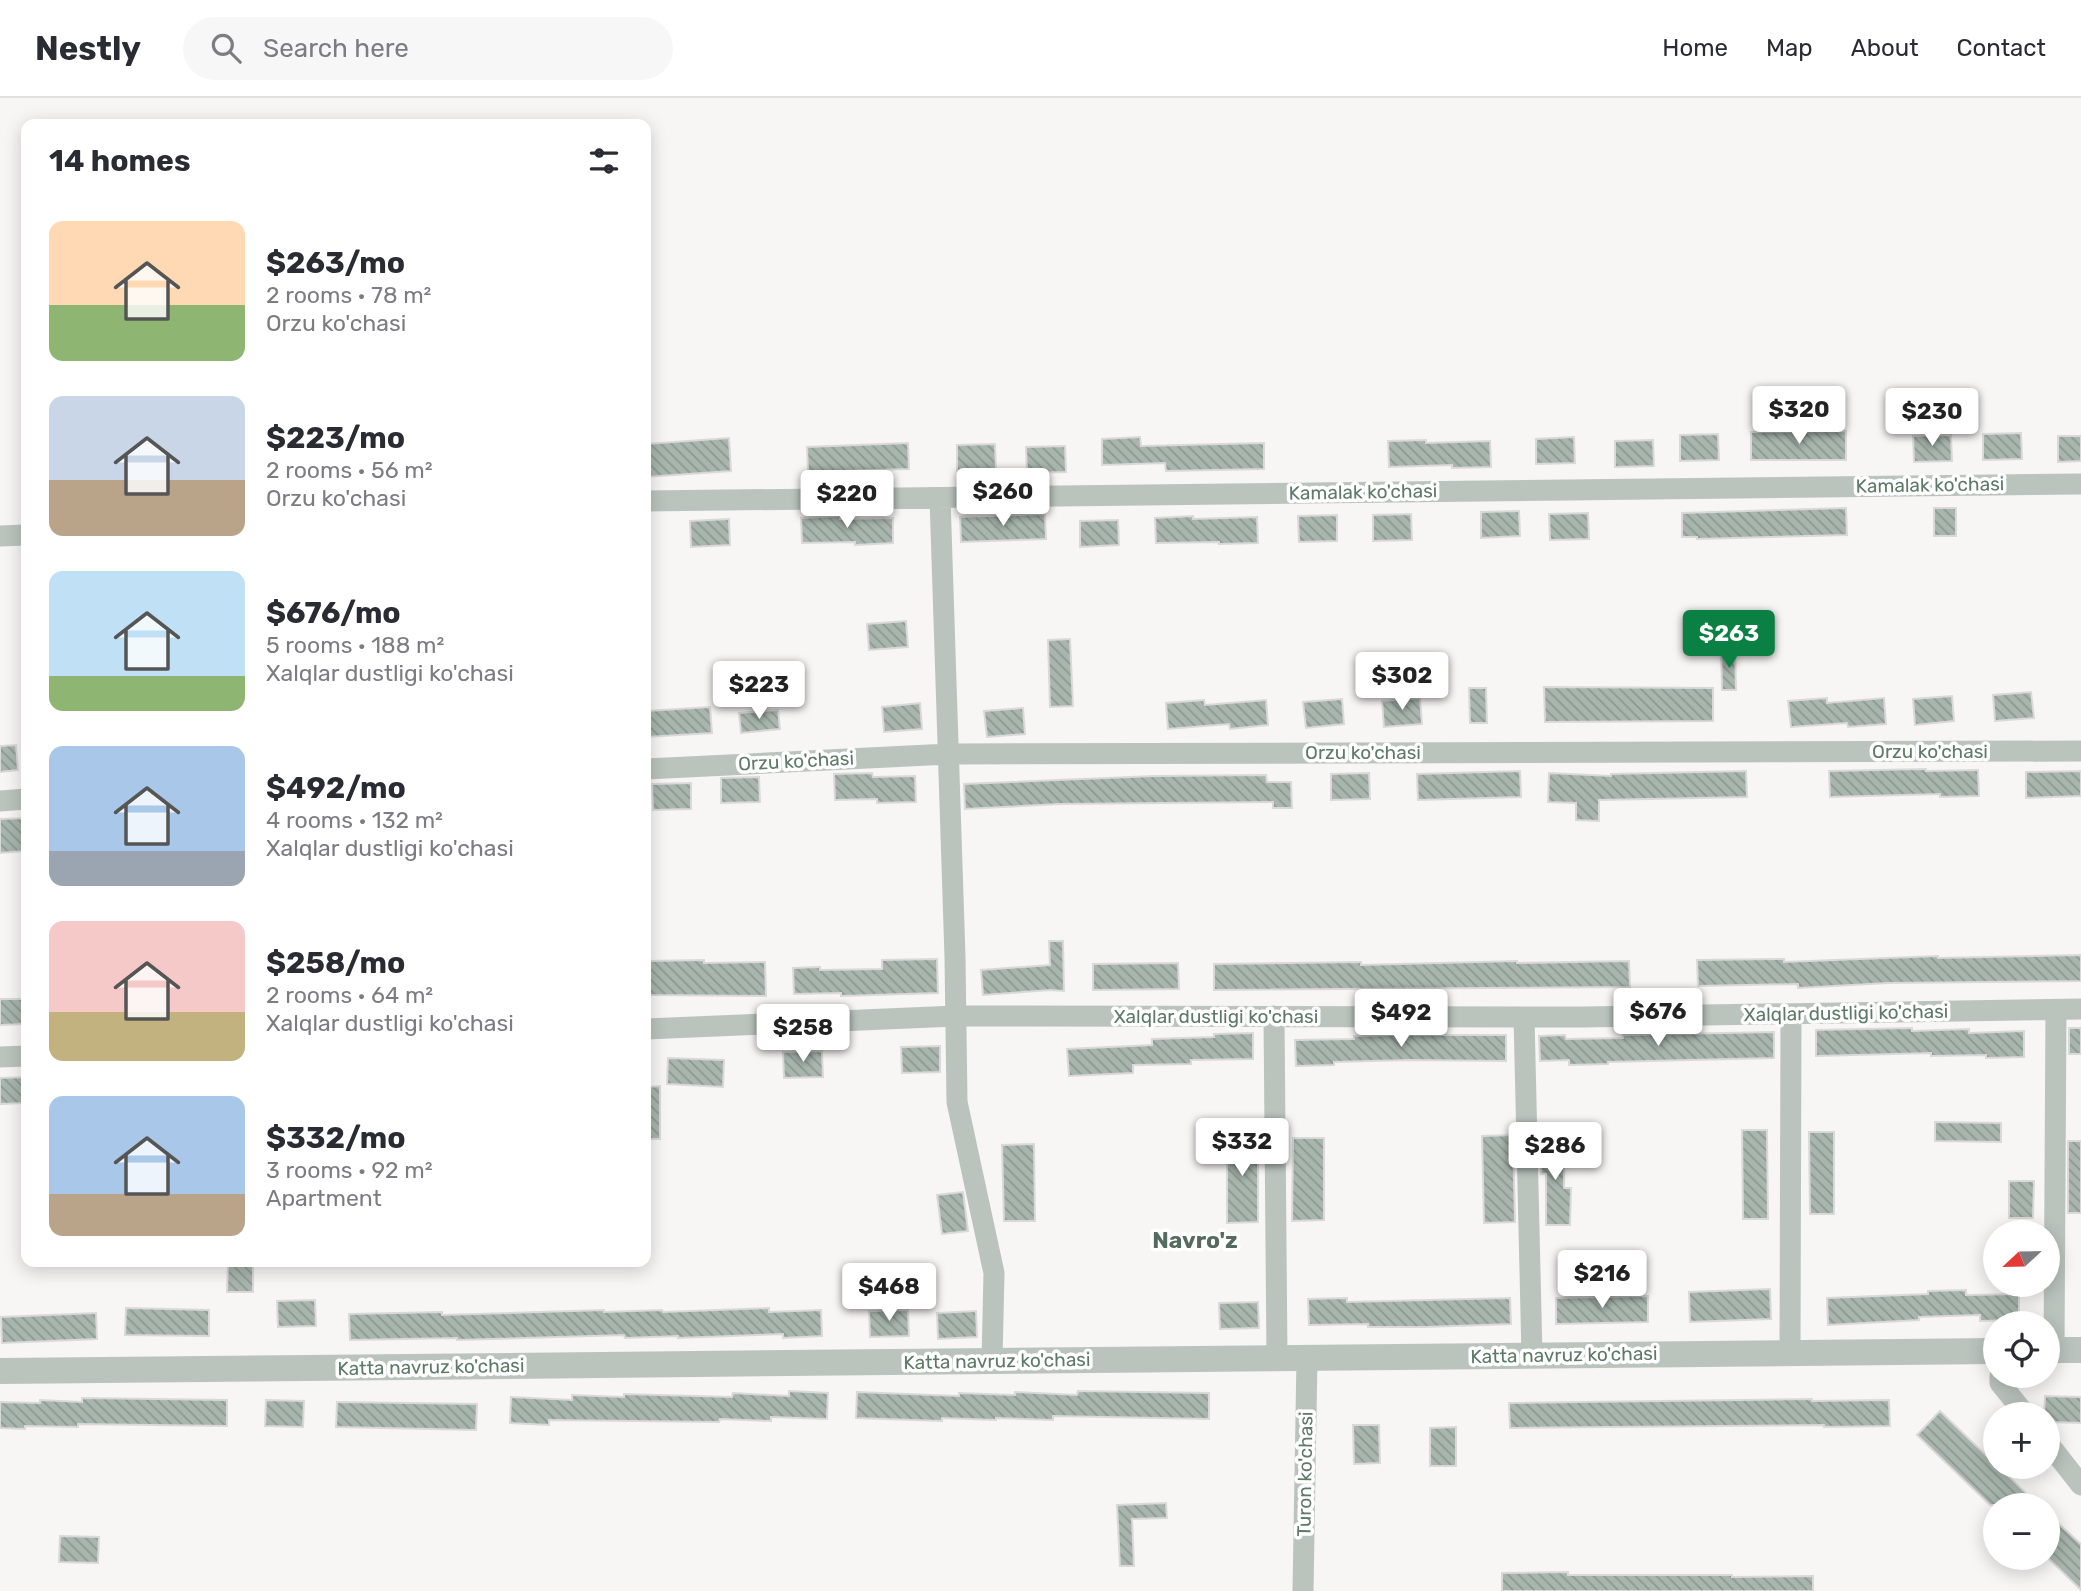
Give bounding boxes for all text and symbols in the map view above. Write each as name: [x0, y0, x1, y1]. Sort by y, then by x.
search box: [183, 17, 673, 80]
text: Nestly: [35, 29, 141, 68]
icon: search: [207, 29, 245, 67]
text: Search here: [263, 33, 409, 64]
text: Home: [1662, 34, 1728, 62]
text: Map: [1766, 34, 1813, 62]
text: About: [1851, 34, 1919, 62]
text: Contact: [1957, 34, 2046, 62]
icon: filters: [585, 142, 623, 180]
text: 14 homes: [49, 143, 191, 179]
text: $263/mo: [266, 245, 405, 281]
icon: home: [105, 249, 189, 333]
text: 2 rooms · 78 m²: [266, 281, 431, 309]
text: Orzu ko'chasi: [266, 309, 406, 337]
pin: $320: [1758, 386, 1840, 446]
pin: $230: [1891, 388, 1973, 448]
text: $320: [1768, 395, 1830, 423]
text: $230: [1901, 397, 1963, 425]
text: $223/mo: [266, 420, 405, 456]
icon: home: [105, 424, 189, 508]
text: 2 rooms · 56 m²: [266, 456, 433, 484]
pin: $260: [962, 468, 1044, 528]
pin: $220: [806, 470, 888, 530]
street label: Kamalak ko'chasi: [1855, 472, 2005, 498]
text: $260: [973, 477, 1033, 505]
text: $220: [817, 479, 877, 507]
street label: Kamalak ko'chasi: [1288, 479, 1438, 505]
text: Orzu ko'chasi: [266, 484, 406, 512]
text: $676/mo: [266, 595, 401, 631]
icon: home: [105, 599, 189, 683]
pin: $263: [1688, 610, 1770, 670]
text: $263: [1699, 619, 1759, 647]
text: 5 rooms · 188 m²: [266, 631, 444, 659]
pin: $302: [1361, 652, 1443, 712]
text: Xalqlar dustligi ko'chasi: [266, 659, 514, 687]
text: $302: [1371, 661, 1433, 689]
pin: $223: [718, 662, 800, 721]
text: $223: [729, 670, 789, 698]
street label: Orzu ko'chasi: [1872, 740, 1988, 763]
street label: Orzu ko'chasi: [1305, 741, 1421, 764]
street label: Orzu ko'chasi: [738, 746, 854, 776]
text: $492/mo: [266, 770, 406, 806]
icon: home: [105, 774, 189, 858]
text: 4 rooms · 132 m²: [266, 806, 443, 834]
text: Xalqlar dustligi ko'chasi: [266, 834, 514, 862]
text: $258/mo: [266, 945, 405, 981]
icon: home: [105, 949, 189, 1033]
text: 2 rooms · 64 m²: [266, 981, 433, 1009]
pin: $676: [1617, 988, 1699, 1048]
pin: $492: [1360, 990, 1442, 1049]
text: $676: [1629, 997, 1687, 1025]
text: $492: [1371, 998, 1431, 1026]
street label: Xalqlar dustligi ko'chasi: [1743, 1000, 1949, 1026]
pin: $258: [762, 1004, 844, 1064]
street label: Xalqlar dustligi ko'chasi: [1114, 1005, 1318, 1028]
text: Xalqlar dustligi ko'chasi: [266, 1009, 514, 1037]
text: $258: [773, 1013, 833, 1041]
pin: $332: [1201, 1118, 1283, 1178]
text: $332/mo: [266, 1120, 406, 1156]
pin: $286: [1514, 1122, 1596, 1182]
icon: home: [105, 1124, 189, 1208]
text: $332: [1212, 1127, 1272, 1155]
text: $286: [1525, 1131, 1585, 1159]
text: 3 rooms · 92 m²: [266, 1156, 432, 1184]
text: Apartment: [266, 1184, 382, 1212]
north arrow: [1983, 1220, 2060, 1297]
map controls: [1983, 1220, 2060, 1570]
district label: Navro'z: [1152, 1226, 1238, 1254]
pin: $216: [1561, 1250, 1643, 1310]
text: $216: [1574, 1259, 1630, 1287]
pin: $468: [848, 1264, 930, 1323]
text: $468: [858, 1272, 920, 1300]
button: locate: [1983, 1311, 2060, 1388]
street label: Katta navruz ko'chasi: [1470, 1342, 1658, 1368]
street label: Katta navruz ko'chasi: [903, 1348, 1091, 1374]
street label: Katta navruz ko'chasi: [337, 1354, 525, 1380]
button: +: [1983, 1402, 2060, 1479]
street label: Turon ko'chasi: [1292, 1411, 1318, 1537]
button: −: [1983, 1493, 2060, 1570]

